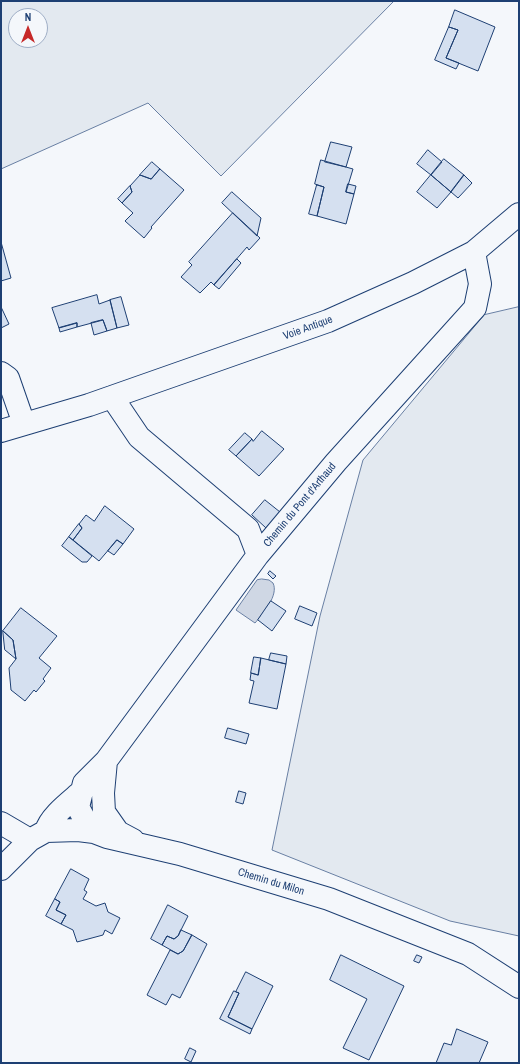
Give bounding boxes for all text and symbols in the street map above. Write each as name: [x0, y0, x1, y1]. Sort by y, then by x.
north arrow: [8, 8, 48, 48]
text: N: [25, 10, 31, 24]
street label: Voie Antique: [281, 313, 335, 343]
street label: Chemin du Pont d'Arthaud: [261, 460, 339, 550]
street label: Chemin du Milon: [236, 866, 306, 898]

